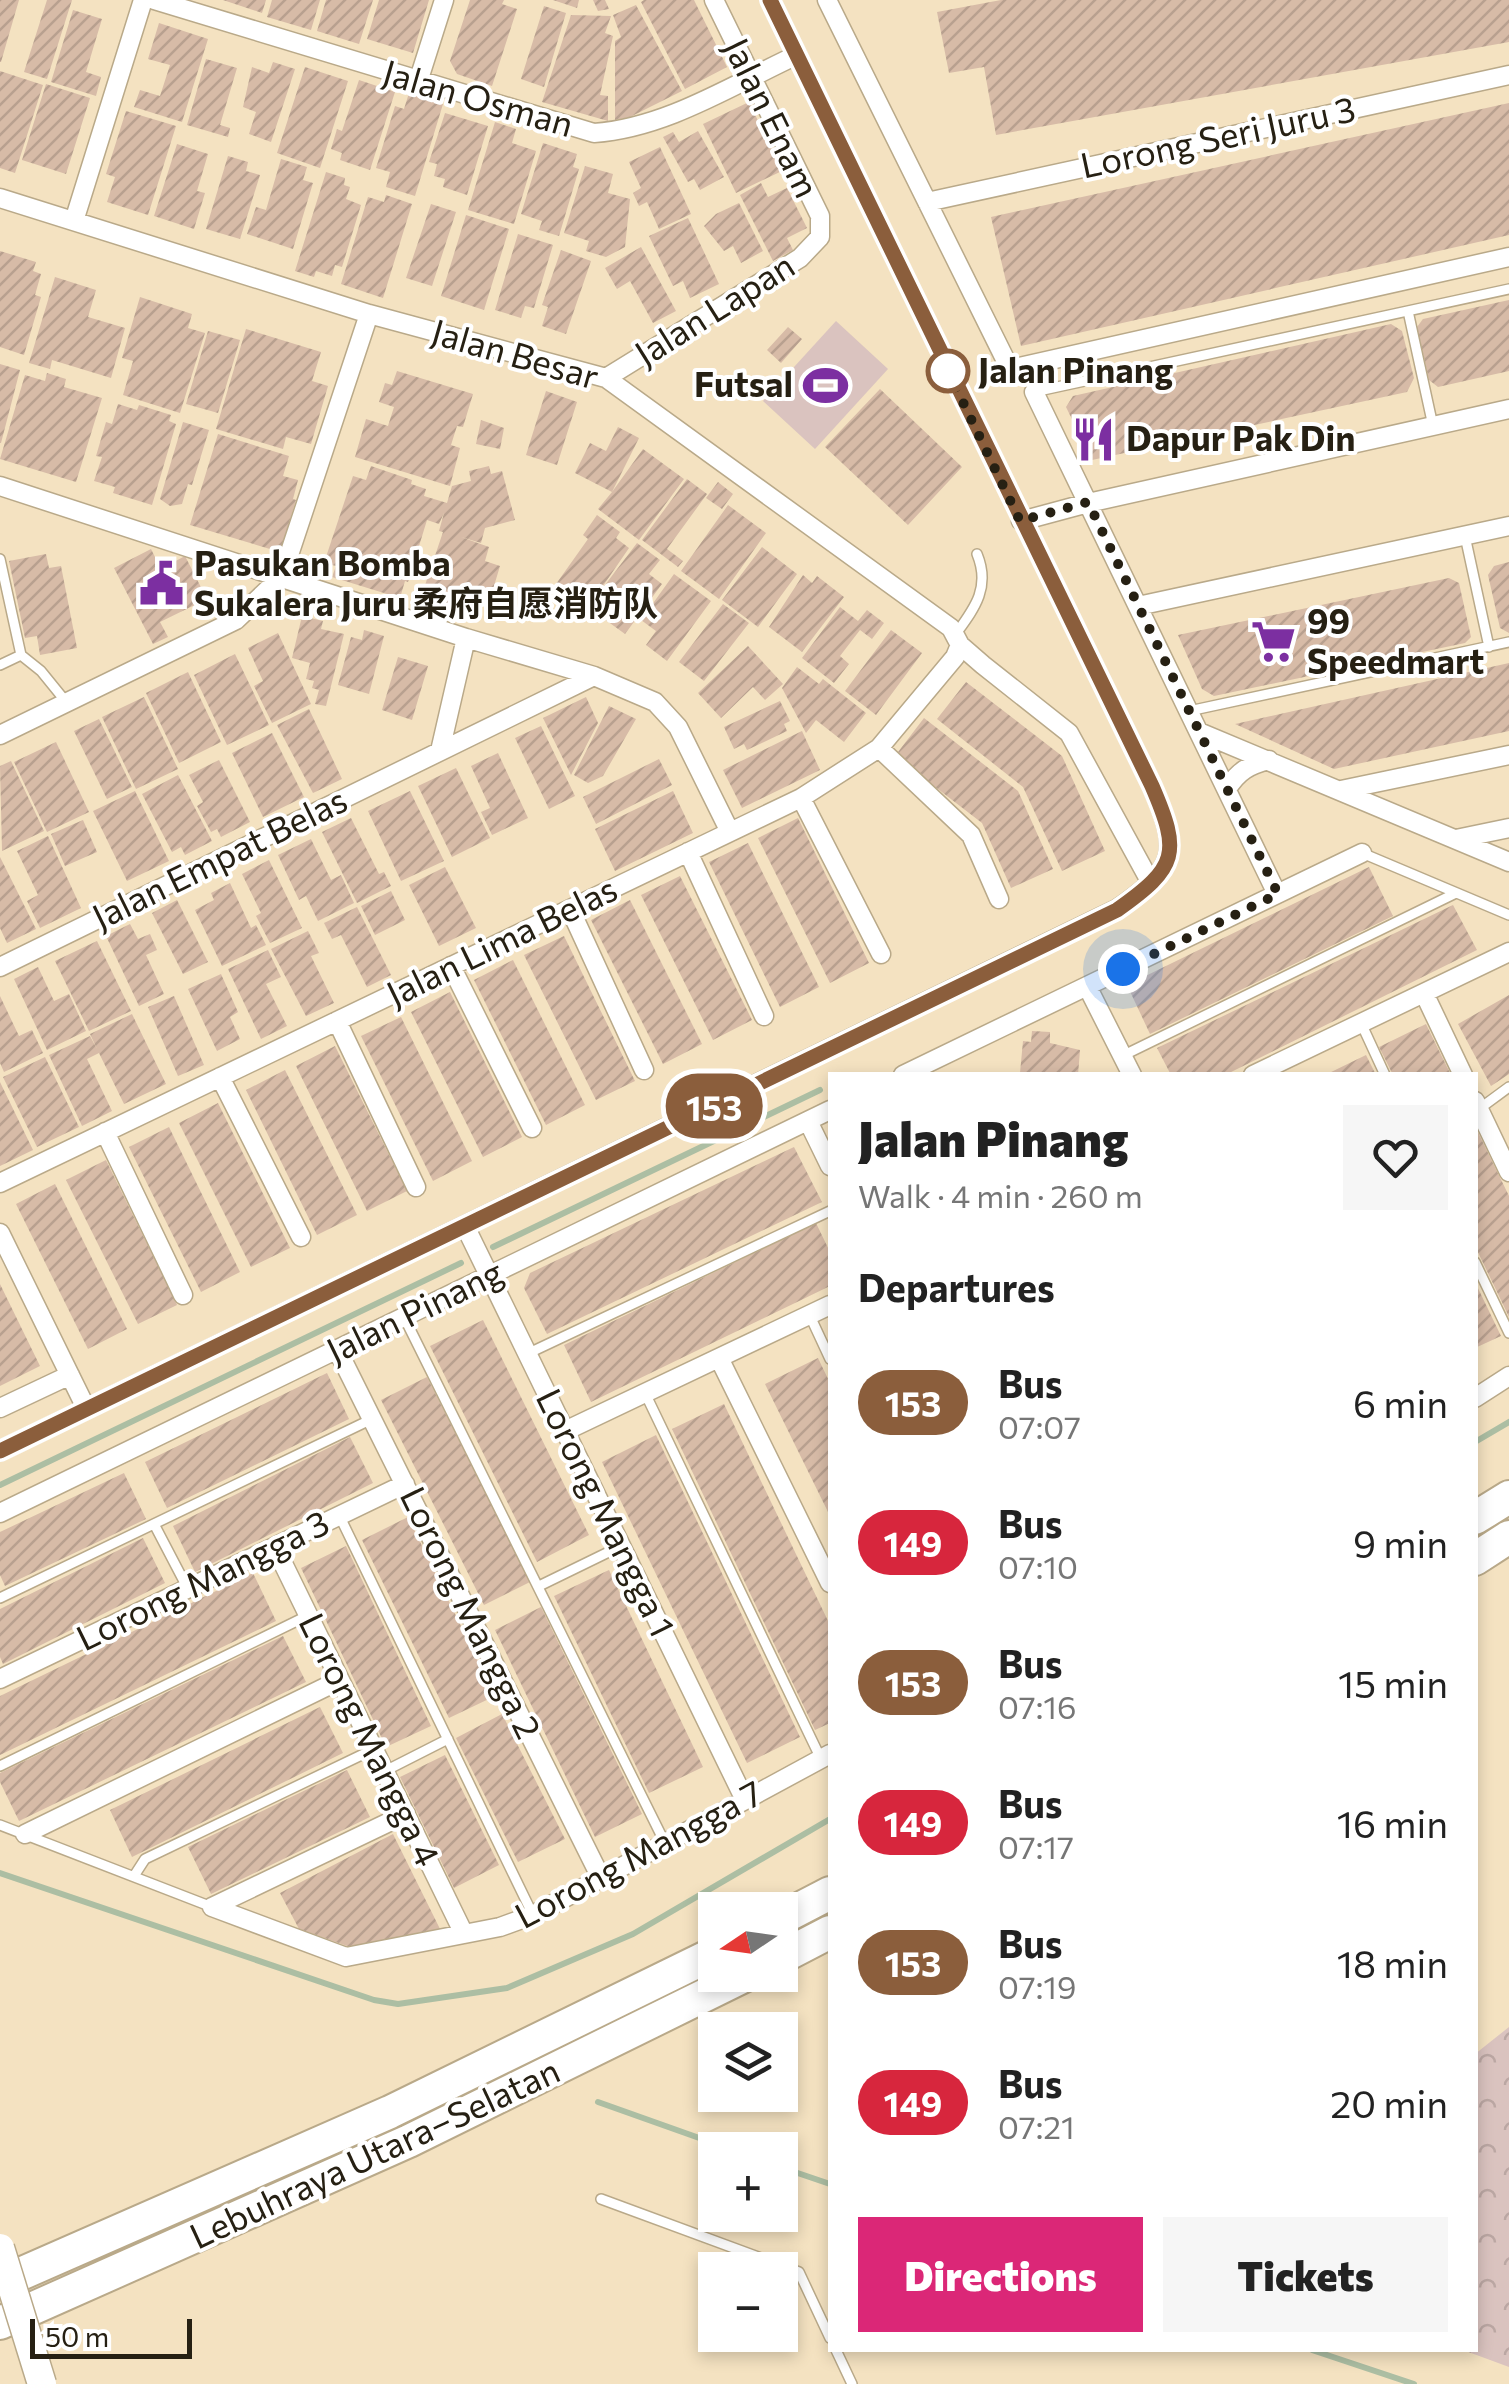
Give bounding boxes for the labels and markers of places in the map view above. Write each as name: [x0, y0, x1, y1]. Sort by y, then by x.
place label: Jalan Pinang: [978, 347, 1173, 390]
marker: Jalan Pinang: [927, 350, 969, 392]
place label: Futsal: [694, 361, 793, 404]
sports icon: Futsal: [802, 361, 850, 409]
restaurant icon: Dapur Pak Din: [1069, 415, 1117, 463]
place label: Dapur Pak Din: [1126, 415, 1356, 458]
place label: Pasukan Bomba Sukalera Juru 柔府自愿消防队: [194, 540, 658, 623]
public building icon: Pasukan Bomba Sukalera Juru 柔府自愿消防队: [137, 560, 185, 608]
place label: 99 Speedmart: [1307, 598, 1484, 681]
supermarket icon: 99 Speedmart: [1250, 618, 1298, 666]

